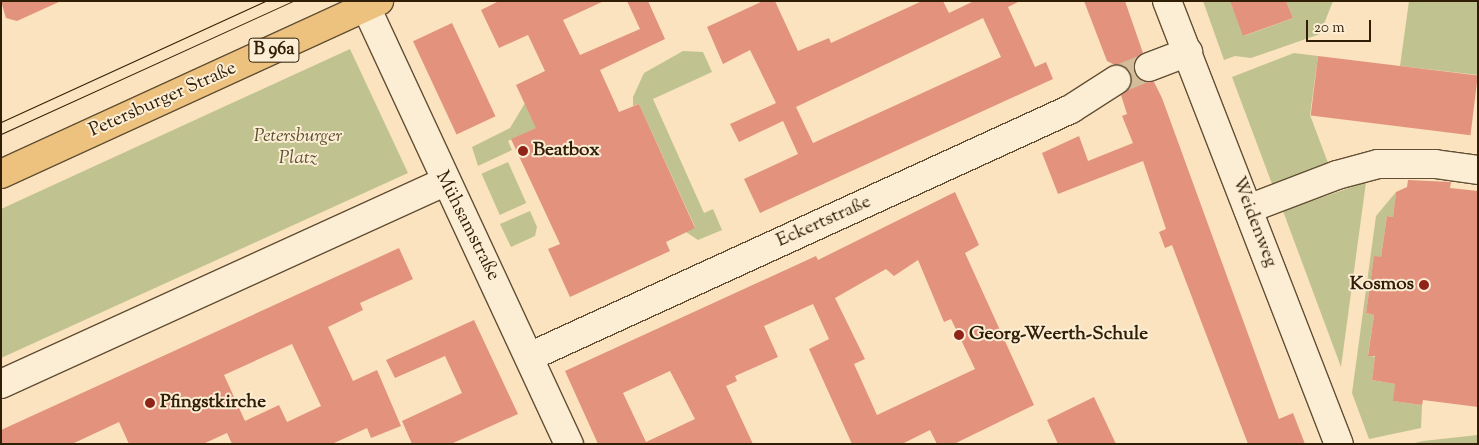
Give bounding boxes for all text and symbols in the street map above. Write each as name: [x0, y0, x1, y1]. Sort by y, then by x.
scale bar: [1309, 10, 1374, 42]
text: 20 m: [1314, 18, 1345, 39]
road number: B 96a: [248, 34, 300, 66]
street label: Petersburger Straße: [86, 57, 240, 143]
park label: Petersburger Platz: [254, 126, 342, 170]
place label: Beatbox: [533, 140, 600, 162]
marker: Beatbox: [517, 145, 529, 157]
street label: Mühsamstraße: [430, 167, 504, 285]
street label: Weidenweg: [1226, 173, 1282, 271]
street label: Eckertstraße: [773, 191, 875, 253]
place label: Kosmos: [1350, 274, 1414, 296]
marker: Kosmos: [1418, 279, 1430, 291]
place label: Georg-Weerth-Schule: [969, 324, 1148, 346]
marker: Georg-Weerth-Schule: [953, 329, 965, 341]
place label: Pfingstkirche: [160, 392, 266, 414]
marker: Pfingstkirche: [144, 397, 156, 409]

